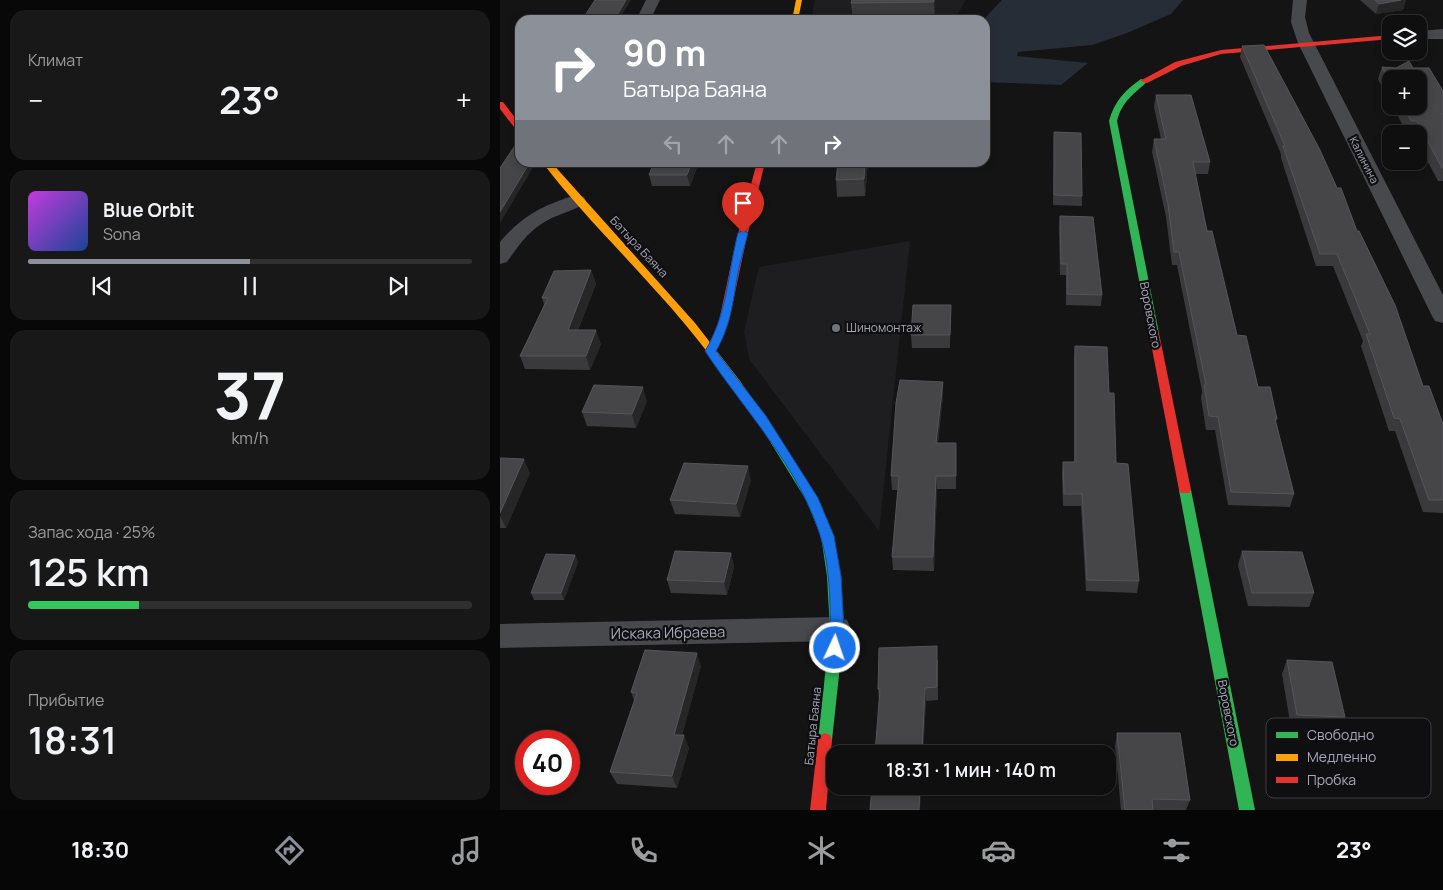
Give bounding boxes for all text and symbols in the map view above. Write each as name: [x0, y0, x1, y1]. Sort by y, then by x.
map controls: [1382, 15, 1427, 170]
button: layers: [1382, 15, 1427, 60]
text: 90 m: [623, 29, 706, 77]
icon: right: [540, 35, 605, 100]
text: Климат: [28, 49, 83, 71]
button: +: [1382, 70, 1427, 115]
text: 23°: [219, 73, 280, 125]
text: Батыра Баяна: [623, 74, 767, 104]
text: −: [28, 81, 43, 119]
text: +: [456, 81, 472, 119]
button: −: [1382, 125, 1427, 170]
icon: left: [659, 130, 687, 158]
icon: ahead: [712, 130, 740, 158]
icon: ahead: [765, 130, 793, 158]
icon: right: [818, 130, 846, 158]
street label: Калинина: [1346, 134, 1383, 186]
pin: [722, 182, 764, 233]
icon: arrive: [729, 189, 757, 217]
text: Blue Orbit: [103, 197, 195, 223]
street label: Батыра Баяна: [606, 212, 672, 281]
text: Sona: [103, 223, 141, 245]
icon: previous: [88, 272, 116, 300]
icon: pause: [236, 272, 264, 300]
icon: next: [384, 272, 412, 300]
street label: Воровского: [1136, 280, 1165, 350]
place label: Шиномонтаж: [846, 319, 922, 336]
marker: Шиномонтаж: [830, 322, 842, 334]
text: 37: [214, 350, 286, 439]
text: km/h: [231, 427, 269, 449]
text: Запас хода · 25%: [28, 521, 155, 543]
text: 125 km: [28, 545, 150, 597]
street label: Искака Ибраева: [611, 621, 725, 644]
position arrow: [808, 621, 860, 673]
street label: Воровского: [1214, 678, 1243, 748]
street label: Батыра Баяна: [800, 686, 825, 766]
text: Прибытие: [28, 689, 104, 711]
text: 18:31: [28, 713, 117, 765]
legend: [1266, 718, 1431, 798]
text: Свободно: [1307, 725, 1374, 744]
speed limit sign: 40: [515, 730, 580, 795]
text: Медленно: [1307, 747, 1376, 766]
text: 18:31 · 1 мин · 140 m: [886, 757, 1056, 783]
text: Пробка: [1307, 770, 1356, 789]
icon: directions: [272, 833, 307, 868]
icon: music: [449, 833, 484, 868]
icon: phone: [626, 833, 661, 868]
icon: climate: [804, 833, 839, 868]
icon: car: [981, 833, 1016, 868]
icon: filters: [1159, 833, 1194, 868]
text: 18:30: [71, 835, 129, 865]
text: 23°: [1336, 835, 1372, 865]

